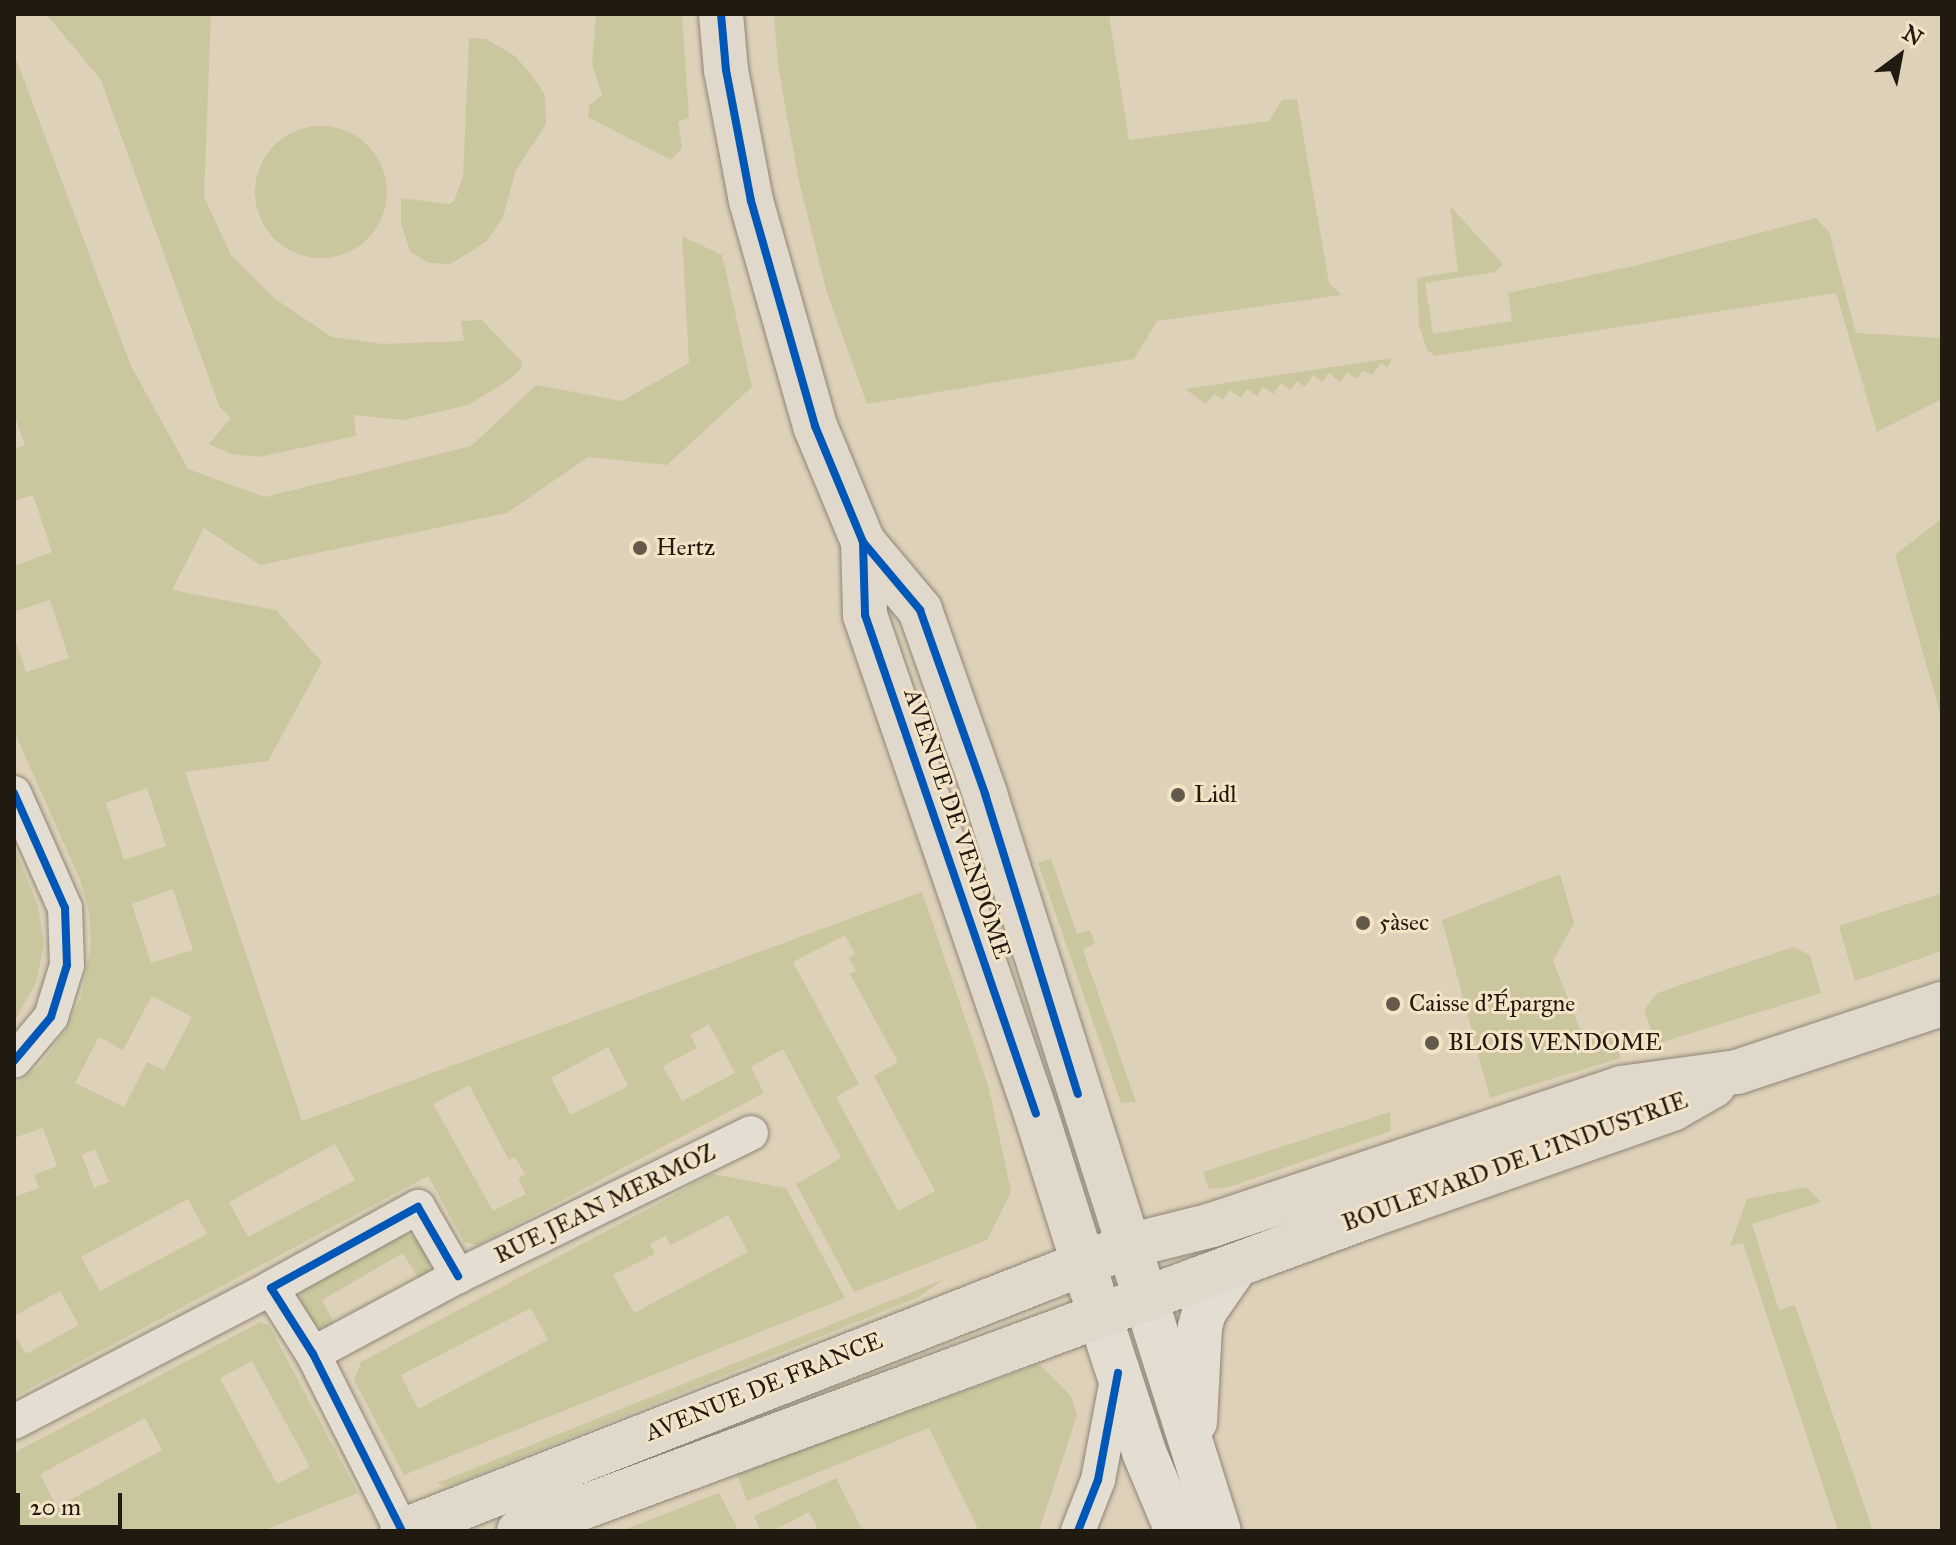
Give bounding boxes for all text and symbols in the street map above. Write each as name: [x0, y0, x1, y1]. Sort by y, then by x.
north arrow: [1860, 16, 1940, 96]
text: N: [1898, 19, 1928, 52]
place label: Hertz: [656, 534, 715, 562]
marker: Hertz: [631, 539, 649, 557]
street label: AVENUE DE VENDÔME: [897, 685, 1017, 963]
place label: Lidl: [1194, 781, 1237, 809]
marker: Lidl: [1169, 786, 1187, 804]
place label: 5àsec: [1379, 909, 1429, 937]
marker: 5àsec: [1354, 914, 1372, 932]
place label: Caisse d'Épargne: [1409, 990, 1575, 1018]
marker: Caisse d'Épargne: [1384, 995, 1402, 1013]
place label: BLOIS VENDOME: [1448, 1029, 1662, 1057]
marker: BLOIS VENDOME: [1423, 1034, 1441, 1052]
street label: BOULEVARD DE L'INDUSTRIE: [1338, 1086, 1692, 1238]
street label: RUE JEAN MERMOZ: [490, 1138, 720, 1270]
street label: AVENUE DE FRANCE: [641, 1326, 887, 1448]
scale bar: [20, 1477, 126, 1527]
text: 20 m: [30, 1492, 81, 1522]

